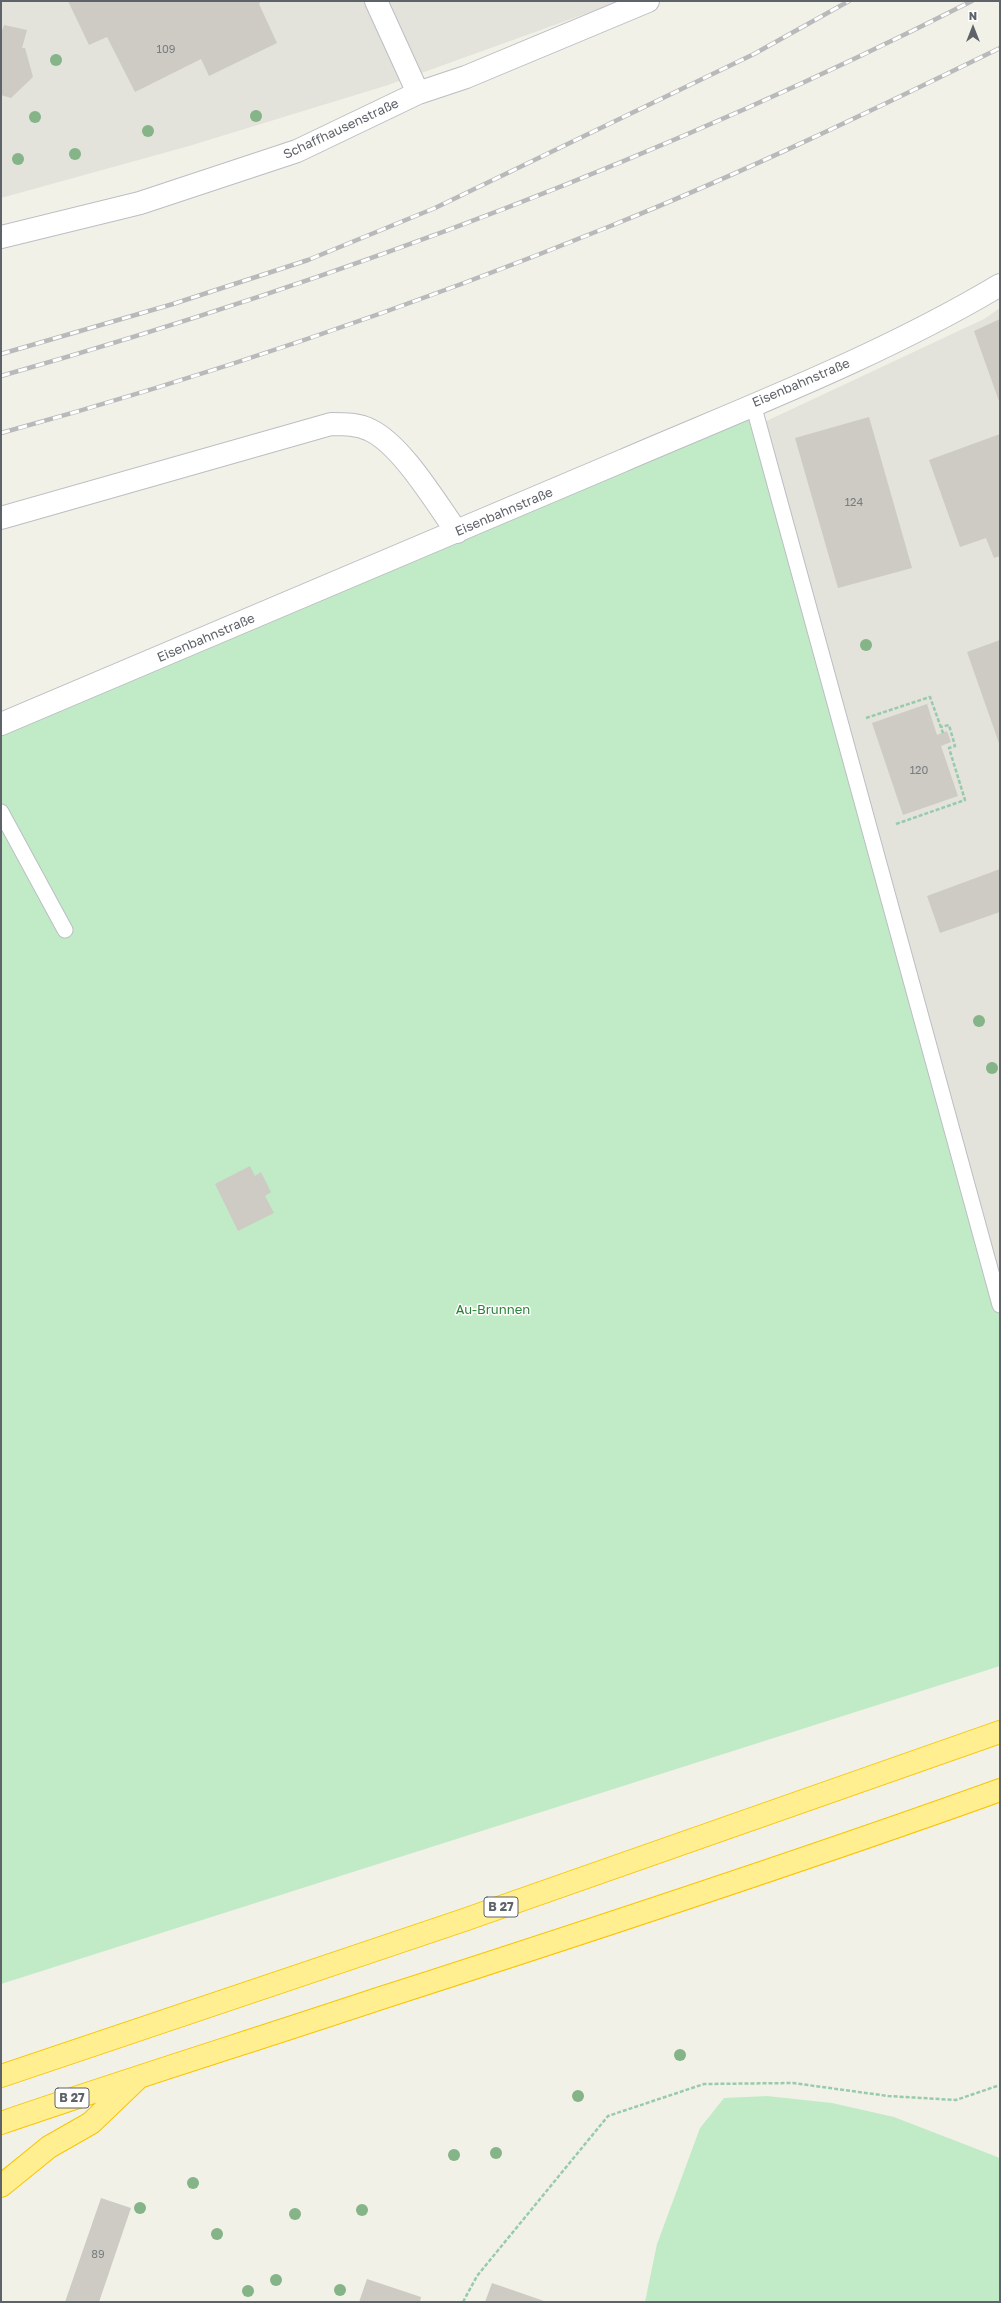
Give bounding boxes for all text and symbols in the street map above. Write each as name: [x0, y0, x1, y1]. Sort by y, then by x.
north arrow: [953, 8, 993, 48]
text: N: [969, 9, 977, 22]
house number: 109: [157, 43, 175, 57]
street label: Schaffhausenstraße: [281, 95, 401, 163]
street label: Eisenbahnstraße: [750, 355, 852, 411]
street label: Eisenbahnstraße: [453, 484, 555, 540]
house number: 124: [845, 496, 863, 510]
street label: Eisenbahnstraße: [155, 610, 257, 666]
house number: 120: [910, 764, 928, 778]
park label: Au-Brunnen: [456, 1302, 530, 1318]
road number: B 27: [484, 1897, 518, 1917]
road number: B 27: [55, 2088, 89, 2108]
house number: 89: [91, 2248, 105, 2262]

